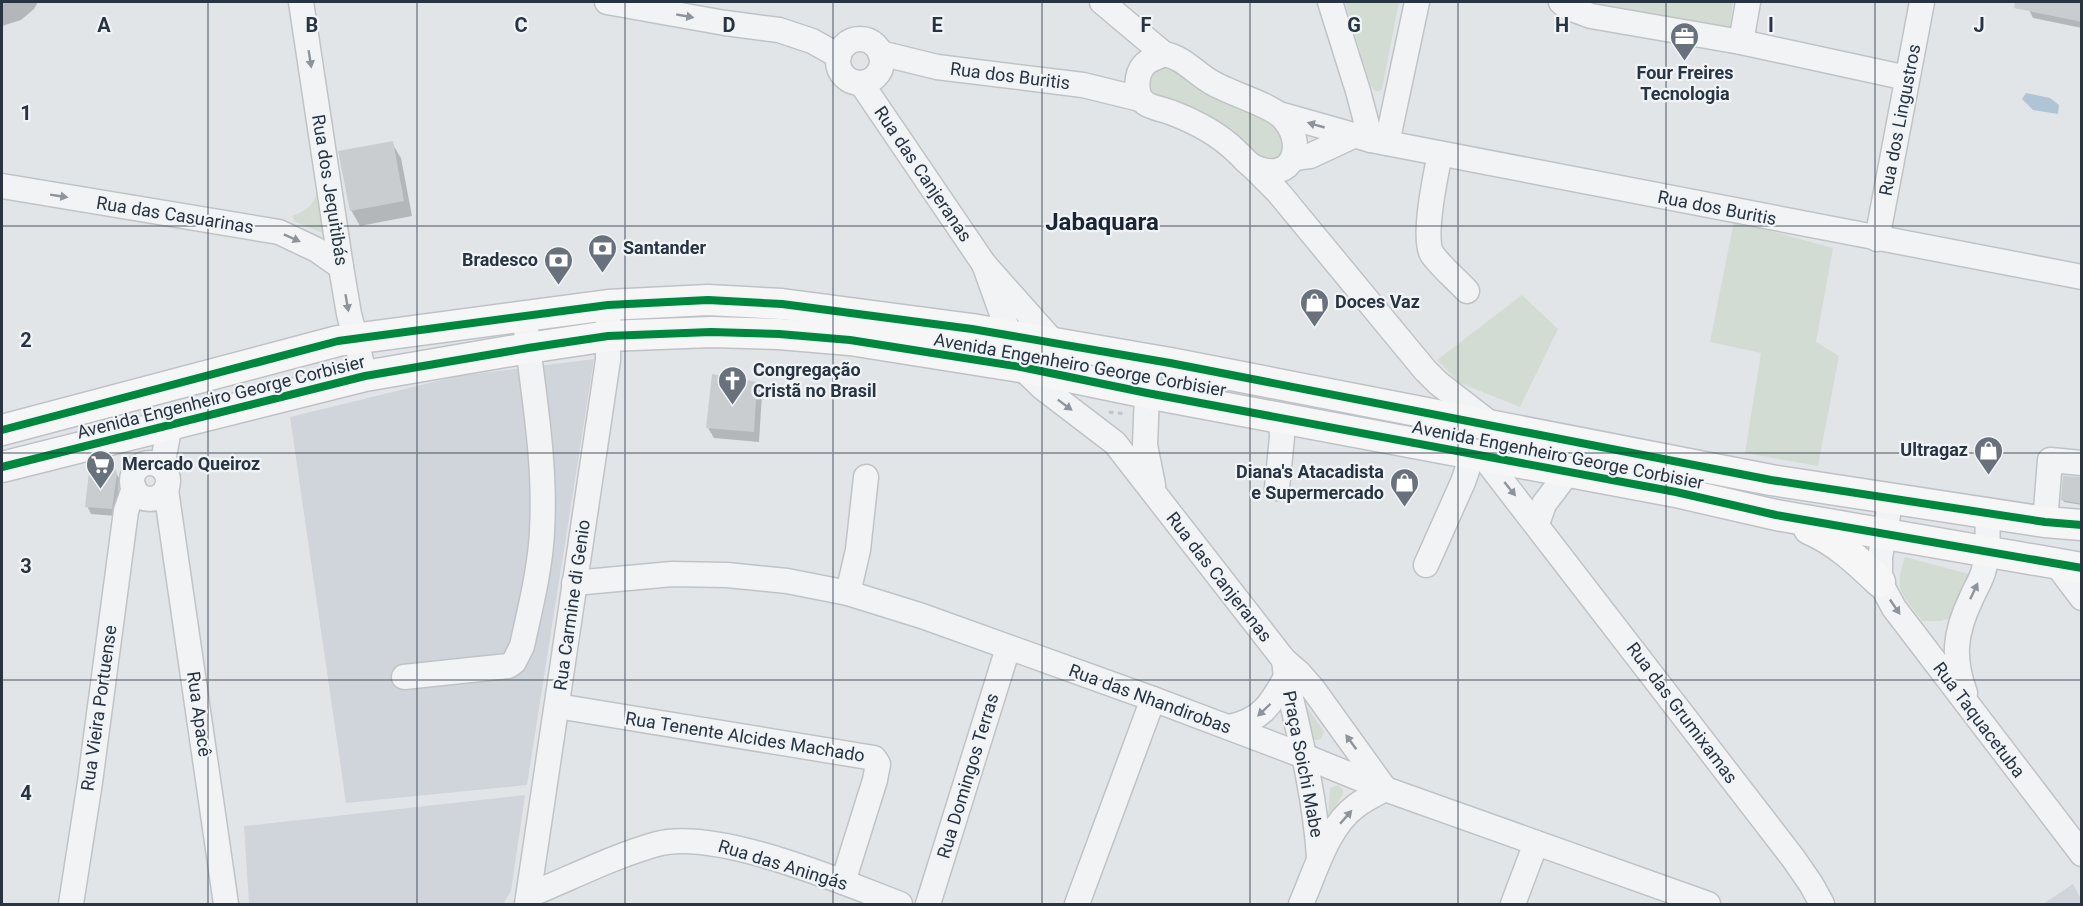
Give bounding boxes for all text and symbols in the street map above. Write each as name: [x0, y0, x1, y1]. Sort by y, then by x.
one-way arrow: [676, 12, 695, 21]
text: A: [97, 13, 111, 37]
text: B: [306, 13, 318, 37]
text: C: [514, 13, 528, 37]
text: D: [723, 13, 736, 37]
text: E: [931, 13, 943, 37]
text: F: [1141, 13, 1152, 37]
text: G: [1347, 13, 1361, 37]
text: H: [1555, 13, 1569, 37]
text: I: [1768, 13, 1774, 37]
text: J: [1973, 13, 1985, 37]
office icon: Four Freires Tecnologia: [1669, 20, 1701, 62]
street label: Rua dos Lingustros: [1874, 42, 1925, 198]
one-way arrow: [305, 50, 314, 69]
street label: Rua dos Buritis: [949, 58, 1071, 93]
place label: Four Freires Tecnologia: [1637, 62, 1733, 104]
text: 1: [20, 101, 32, 125]
street label: Rua das Canjeranas: [870, 102, 977, 245]
street label: Rua dos Jequitibás: [308, 113, 353, 267]
one-way arrow: [1307, 120, 1325, 129]
street label: Rua dos Buritis: [1656, 186, 1778, 229]
one-way arrow: [50, 192, 69, 201]
street label: Rua das Casuarinas: [95, 192, 255, 237]
district label: Jabaquara: [1045, 208, 1159, 236]
bank icon: Santander: [586, 232, 618, 274]
one-way arrow: [283, 234, 300, 243]
place label: Santander: [623, 237, 706, 258]
bank icon: Bradesco: [543, 244, 575, 286]
place label: Bradesco: [462, 249, 538, 270]
shop icon: Doces Vaz: [1298, 286, 1330, 328]
place label: Doces Vaz: [1335, 291, 1420, 312]
one-way arrow: [343, 294, 352, 313]
text: 2: [20, 328, 32, 352]
street label: Avenida Engenheiro George Corbisier: [932, 328, 1228, 401]
street label: Avenida Engenheiro George Corbisier: [75, 350, 367, 443]
place label: Congregação Cristã no Brasil: [753, 359, 877, 401]
church icon: Congregação Cristã no Brasil: [716, 364, 748, 406]
one-way arrow: [1057, 399, 1073, 411]
street label: Avenida Engenheiro George Corbisier: [1411, 416, 1706, 493]
shop icon: Ultragaz: [1973, 434, 2005, 476]
place label: Ultragaz: [1900, 439, 1968, 460]
supermarket icon: Mercado Queiroz: [85, 448, 117, 490]
place label: Mercado Queiroz: [122, 453, 260, 474]
place label: Diana's Atacadista e Supermercado: [1236, 461, 1384, 503]
shop icon: Diana's Atacadista e Supermercado: [1389, 466, 1421, 508]
one-way arrow: [1503, 481, 1516, 497]
street label: Rua das Canjeranas: [1162, 508, 1277, 646]
street label: Rua Carmine di Genio: [549, 518, 594, 692]
text: 3: [20, 554, 32, 578]
one-way arrow: [1970, 582, 1979, 599]
one-way arrow: [1889, 598, 1900, 615]
street label: Rua Vieira Portuense: [76, 624, 121, 792]
street label: Rua das Grumixamas: [1623, 638, 1742, 787]
street label: Rua Taquacetuba: [1929, 658, 2030, 782]
street label: Rua das Nhandirobas: [1066, 659, 1234, 738]
street label: Rua Apacê: [183, 670, 216, 758]
street label: Praça Soichi Mabe: [1279, 689, 1328, 839]
street label: Rua Domingos Terras: [932, 691, 1003, 861]
one-way arrow: [1258, 702, 1272, 716]
street label: Rua Tenente Alcides Machado: [624, 707, 866, 766]
one-way arrow: [1345, 734, 1357, 750]
text: 4: [20, 781, 32, 805]
one-way arrow: [1339, 810, 1352, 825]
street label: Rua das Aningás: [716, 835, 850, 894]

